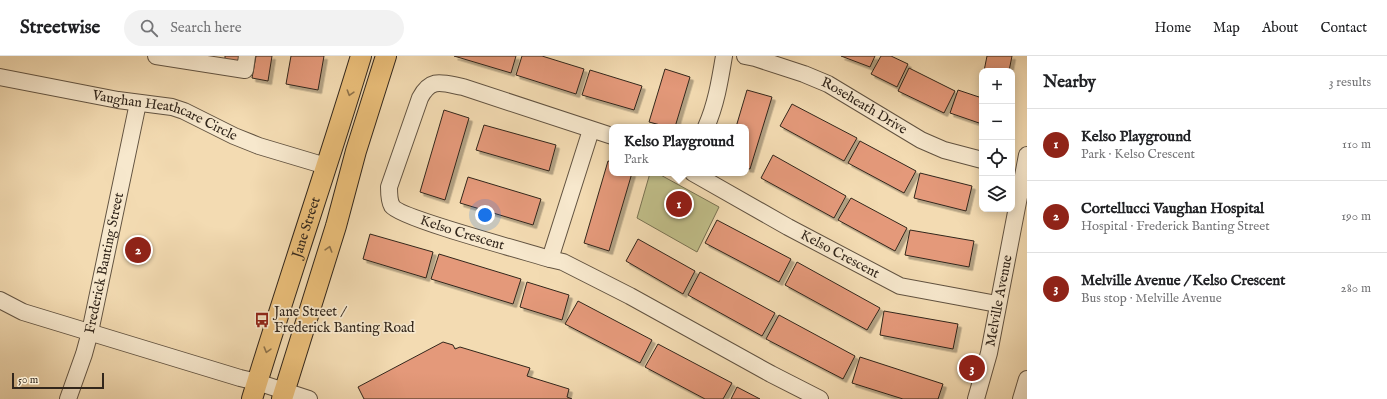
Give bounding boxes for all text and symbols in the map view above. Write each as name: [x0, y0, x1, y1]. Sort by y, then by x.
search box: [124, 10, 404, 46]
text: Streetwise: [20, 16, 100, 40]
icon: search: [138, 17, 160, 39]
text: Search here: [170, 18, 242, 37]
text: Home: [1155, 19, 1191, 37]
text: Map: [1213, 19, 1240, 37]
text: About: [1262, 19, 1298, 37]
text: Contact: [1320, 19, 1367, 37]
map controls: [979, 68, 1015, 212]
button: +: [979, 68, 1015, 104]
text: Nearby: [1043, 72, 1096, 93]
street label: Roseheath Drive: [819, 73, 911, 139]
text: 3 results: [1329, 74, 1371, 91]
street label: Vaughan Heathcare Circle: [90, 86, 241, 145]
one-way arrow: [346, 90, 355, 97]
button: −: [979, 104, 1015, 140]
popup: [609, 124, 749, 176]
text: Kelso Playground: [1081, 127, 1191, 146]
text: Kelso Playground: [624, 132, 734, 151]
text: 1: [1054, 136, 1058, 153]
text: 110 m: [1342, 136, 1371, 153]
button: locate: [979, 140, 1015, 176]
text: Park · Kelso Crescent: [1081, 146, 1195, 163]
text: Park: [624, 151, 649, 168]
button: layers: [979, 176, 1015, 212]
pin: 1: [666, 189, 692, 219]
street label: Frederick Banting Street: [81, 191, 128, 335]
street label: Jane Street: [288, 194, 325, 262]
text: Cortellucci Vaughan Hospital: [1081, 199, 1264, 218]
your location: [475, 205, 495, 225]
text: 2: [1053, 208, 1059, 225]
text: 190 m: [1341, 208, 1371, 225]
street label: Kelso Crescent: [418, 211, 507, 254]
text: Hospital · Frederick Banting Street: [1081, 218, 1270, 235]
street label: Kelso Crescent: [797, 226, 883, 283]
pin: 2: [125, 235, 151, 265]
one-way arrow: [324, 245, 333, 252]
street label: Melville Avenue: [981, 253, 1017, 348]
text: Melville Avenue / Kelso Crescent: [1081, 271, 1285, 290]
text: 3: [1054, 280, 1058, 297]
text: 280 m: [1341, 280, 1371, 297]
text: Bus stop · Melville Avenue: [1081, 290, 1222, 307]
place label: Jane Street / Frederick Banting Road: [272, 303, 415, 337]
bus stop icon: Jane Street / Frederick Banting Road: [253, 311, 271, 329]
one-way arrow: [263, 346, 272, 353]
pin: 3: [959, 353, 985, 383]
scale bar: [12, 371, 104, 390]
text: 50 m: [18, 373, 38, 387]

